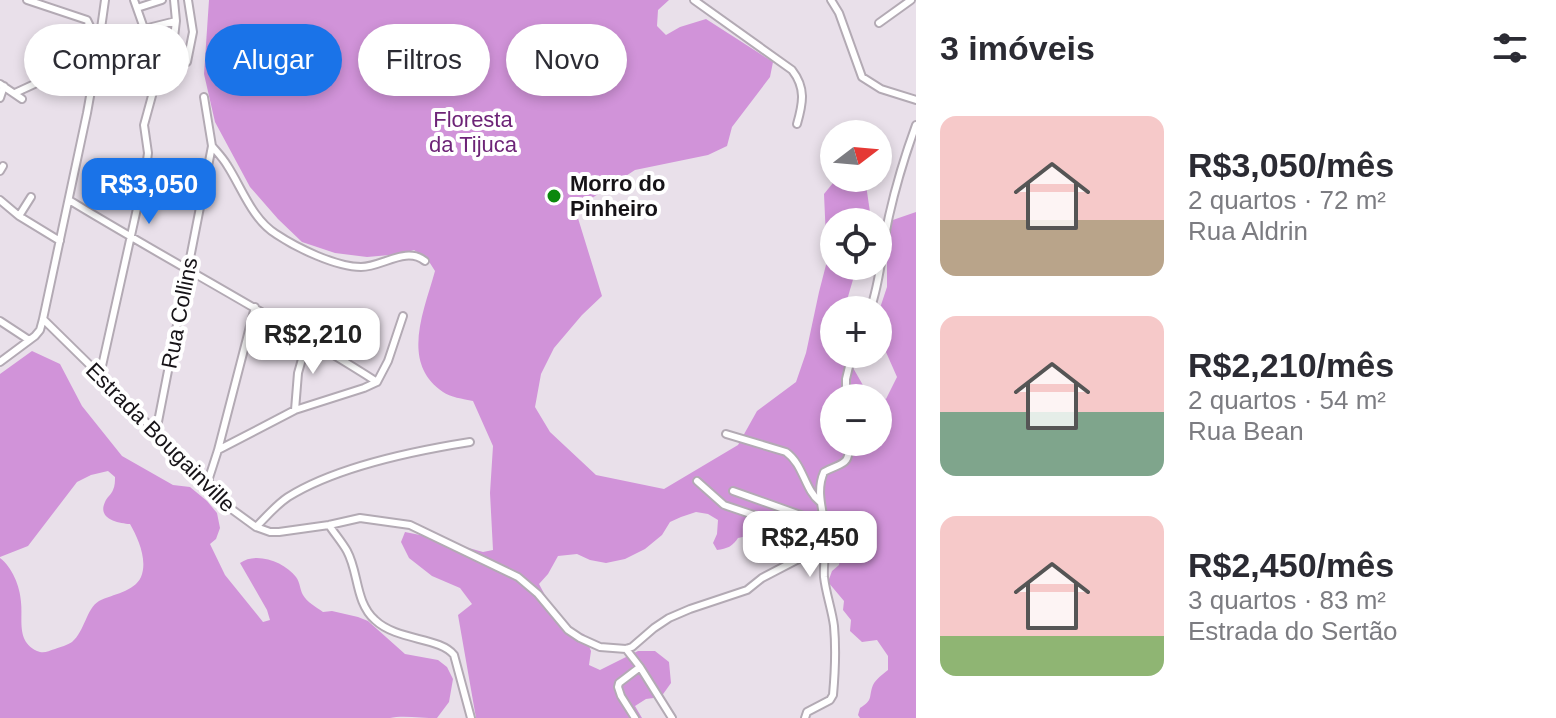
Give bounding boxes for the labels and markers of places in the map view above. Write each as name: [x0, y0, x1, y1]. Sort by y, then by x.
pin: R$3,050: [75, 158, 223, 226]
place label: Morro do Pinheiro: [570, 171, 665, 221]
marker: Morro do Pinheiro: [545, 187, 563, 205]
pin: R$2,210: [239, 308, 387, 376]
pin: R$2,450: [736, 511, 884, 579]

